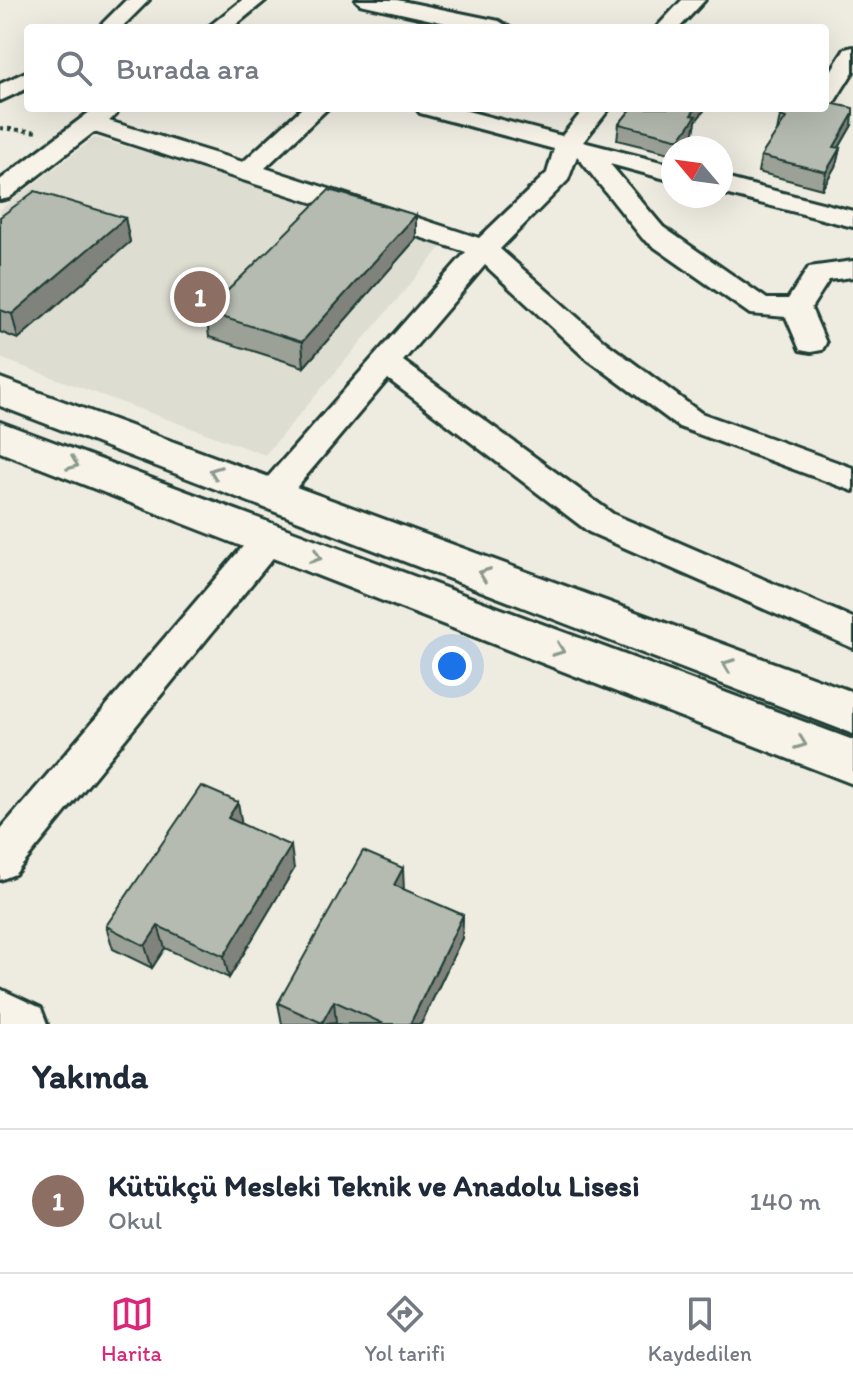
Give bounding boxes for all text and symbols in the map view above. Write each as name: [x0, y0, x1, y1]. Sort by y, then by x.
search box: [24, 24, 829, 112]
icon: search: [52, 46, 96, 90]
text: Burada ara: [116, 50, 259, 87]
north arrow: [661, 136, 733, 208]
pin: 1: [174, 267, 226, 327]
one-way arrow: [65, 454, 79, 471]
one-way arrow: [209, 465, 223, 482]
one-way arrow: [308, 547, 322, 564]
one-way arrow: [478, 567, 492, 584]
one-way arrow: [551, 640, 565, 657]
your location: [432, 646, 472, 686]
one-way arrow: [722, 659, 736, 675]
one-way arrow: [793, 733, 807, 750]
text: Yakında: [32, 1056, 148, 1097]
text: Kütükçü Mesleki Teknik ve Anadolu Lisesi: [108, 1167, 640, 1204]
text: 1: [52, 1185, 64, 1217]
text: 140 m: [750, 1185, 821, 1217]
text: Okul: [108, 1204, 162, 1236]
tab: Harita: [101, 1292, 162, 1367]
tab: Yol tarifi: [364, 1292, 445, 1367]
tab: Kaydedilen: [648, 1292, 752, 1367]

